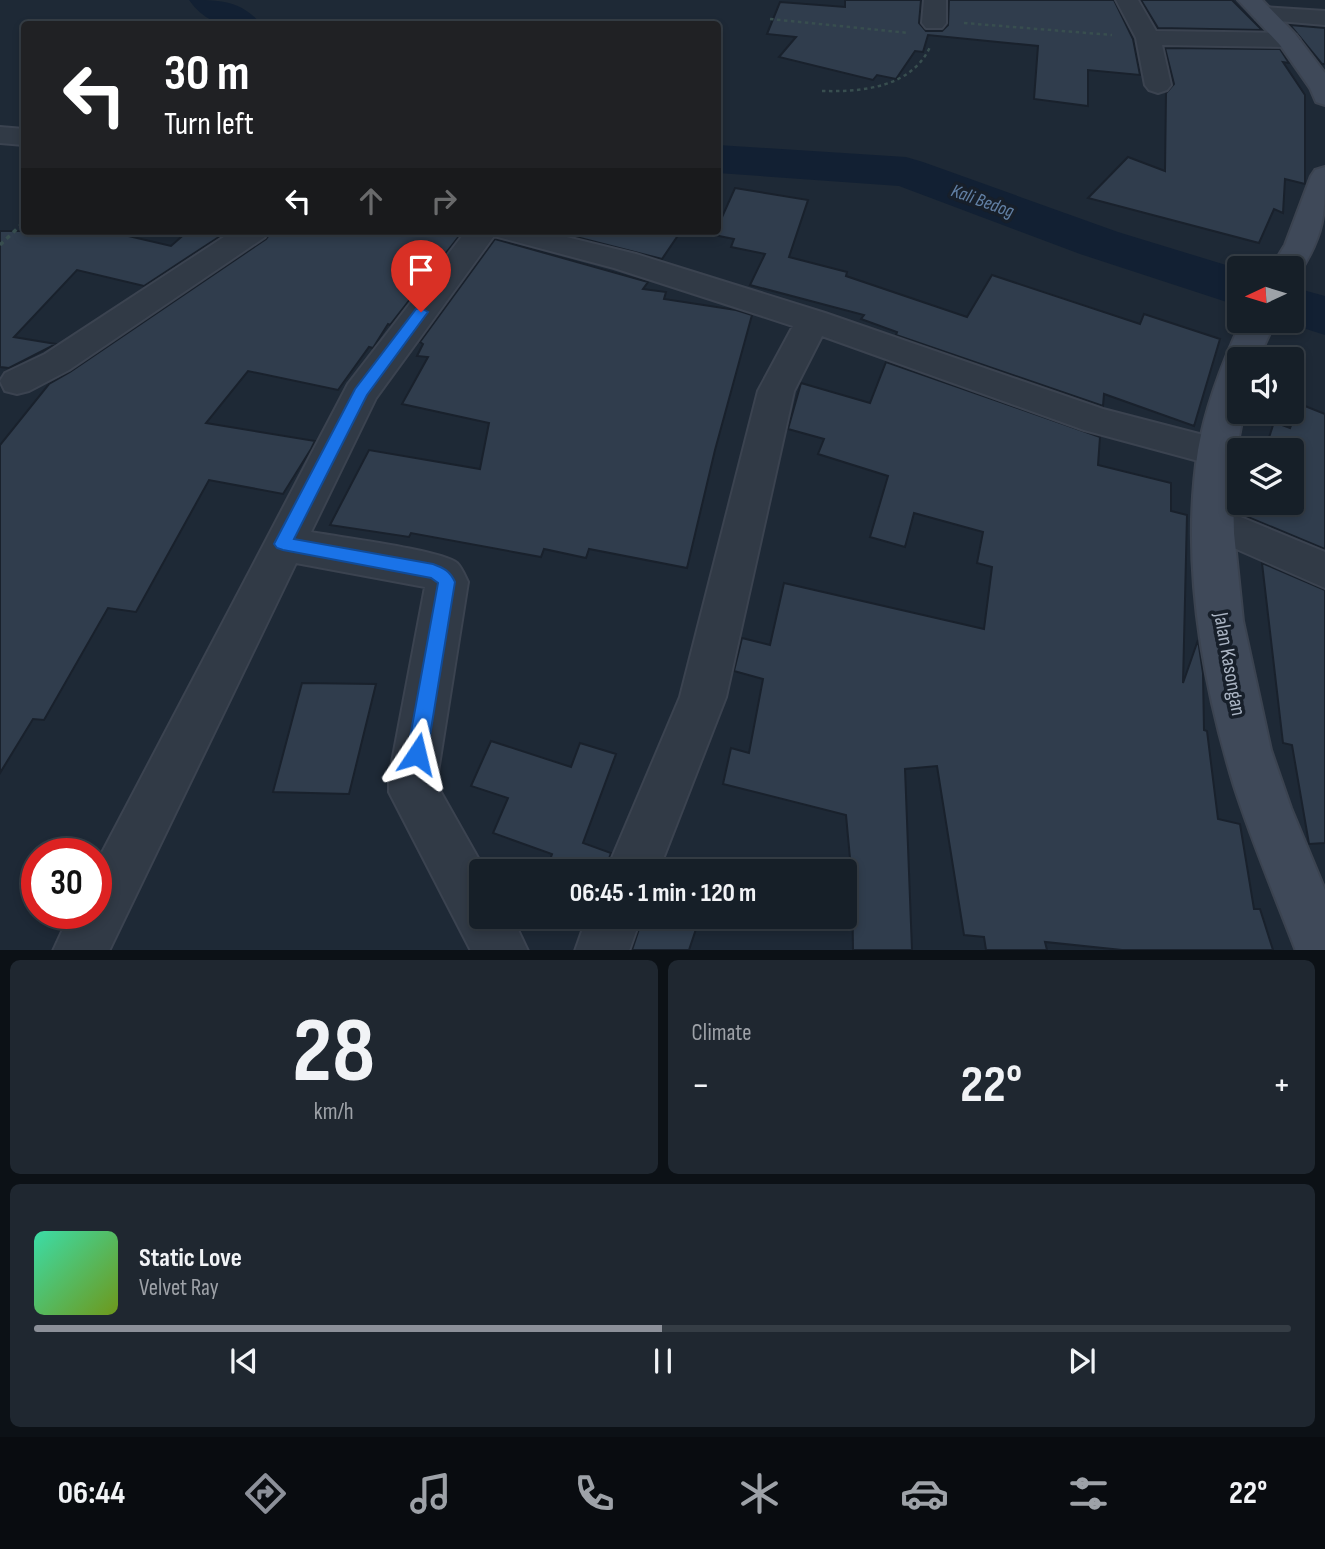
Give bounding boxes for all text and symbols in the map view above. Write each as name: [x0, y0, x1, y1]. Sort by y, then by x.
text: 30 m: [164, 45, 249, 104]
icon: left: [49, 49, 140, 140]
text: Turn left: [164, 105, 254, 144]
water label: Kali Bedog: [948, 179, 1017, 223]
icon: left: [279, 182, 317, 220]
icon: ahead: [352, 182, 390, 220]
icon: right: [425, 182, 463, 220]
pin: [391, 240, 451, 312]
icon: arrive: [402, 251, 440, 289]
north arrow: [1227, 256, 1304, 332]
map controls: [1227, 256, 1304, 515]
button: sound: [1227, 347, 1304, 424]
button: layers: [1227, 438, 1304, 515]
street label: Jalan Kasongan: [1208, 609, 1251, 718]
position arrow: [380, 717, 454, 791]
speed limit sign: 30: [21, 838, 112, 929]
text: 06:45 · 1 min · 120 m: [570, 878, 756, 909]
text: 28: [292, 998, 375, 1107]
text: Climate: [692, 1019, 751, 1047]
text: 22°: [960, 1054, 1022, 1117]
text: −: [692, 1063, 710, 1108]
text: +: [1272, 1063, 1291, 1108]
text: km/h: [314, 1098, 354, 1126]
text: Static Love: [139, 1243, 242, 1274]
text: Velvet Ray: [139, 1274, 219, 1302]
icon: previous: [225, 1342, 263, 1380]
icon: pause: [644, 1342, 682, 1380]
icon: next: [1063, 1342, 1101, 1380]
icon: directions: [241, 1469, 290, 1518]
icon: music: [406, 1469, 455, 1518]
icon: phone: [570, 1469, 619, 1518]
icon: climate: [735, 1469, 784, 1518]
icon: car: [900, 1469, 949, 1518]
icon: filters: [1064, 1469, 1113, 1518]
text: 06:44: [58, 1474, 125, 1513]
text: 22°: [1229, 1474, 1267, 1513]

